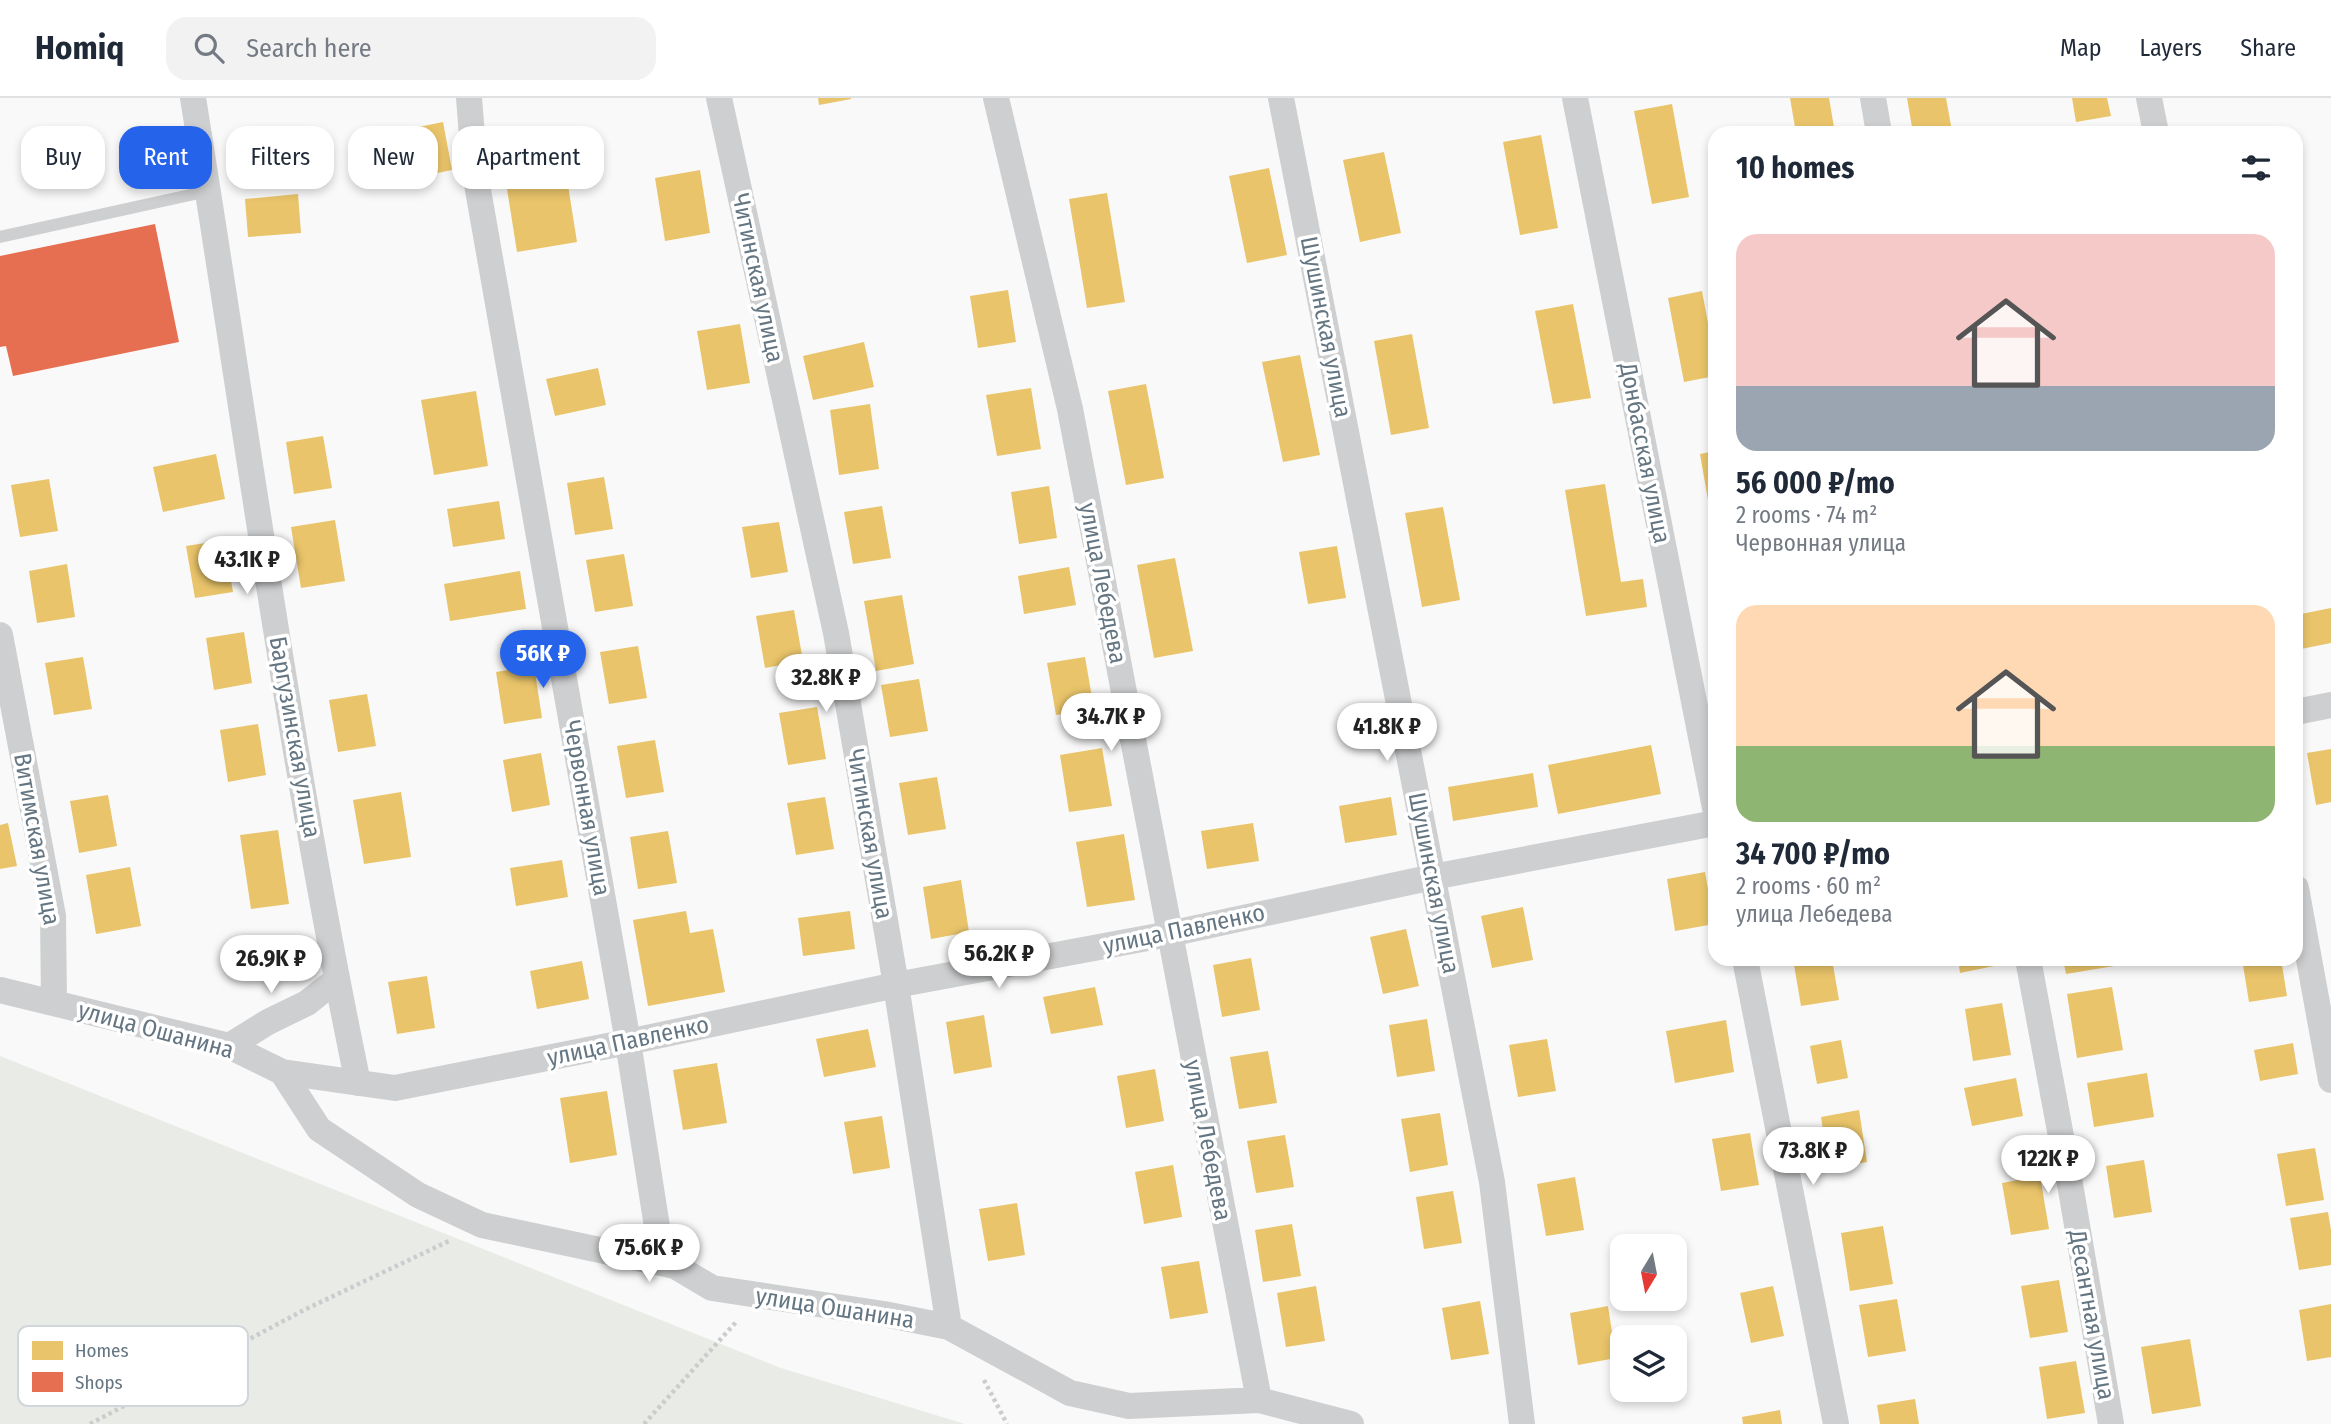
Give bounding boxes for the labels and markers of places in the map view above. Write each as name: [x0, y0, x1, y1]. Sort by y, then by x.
pin: 43.1K ₽: [182, 536, 312, 596]
pin: 56K ₽: [494, 630, 592, 690]
pin: 32.8K ₽: [761, 654, 891, 714]
pin: 34.7K ₽: [1046, 694, 1176, 753]
pin: 41.8K ₽: [1322, 704, 1452, 763]
pin: 56.2K ₽: [934, 930, 1064, 990]
pin: 26.9K ₽: [206, 936, 336, 995]
pin: 73.8K ₽: [1748, 1128, 1878, 1187]
pin: 122K ₽: [1991, 1136, 2105, 1195]
pin: 75.6K ₽: [584, 1224, 714, 1284]

